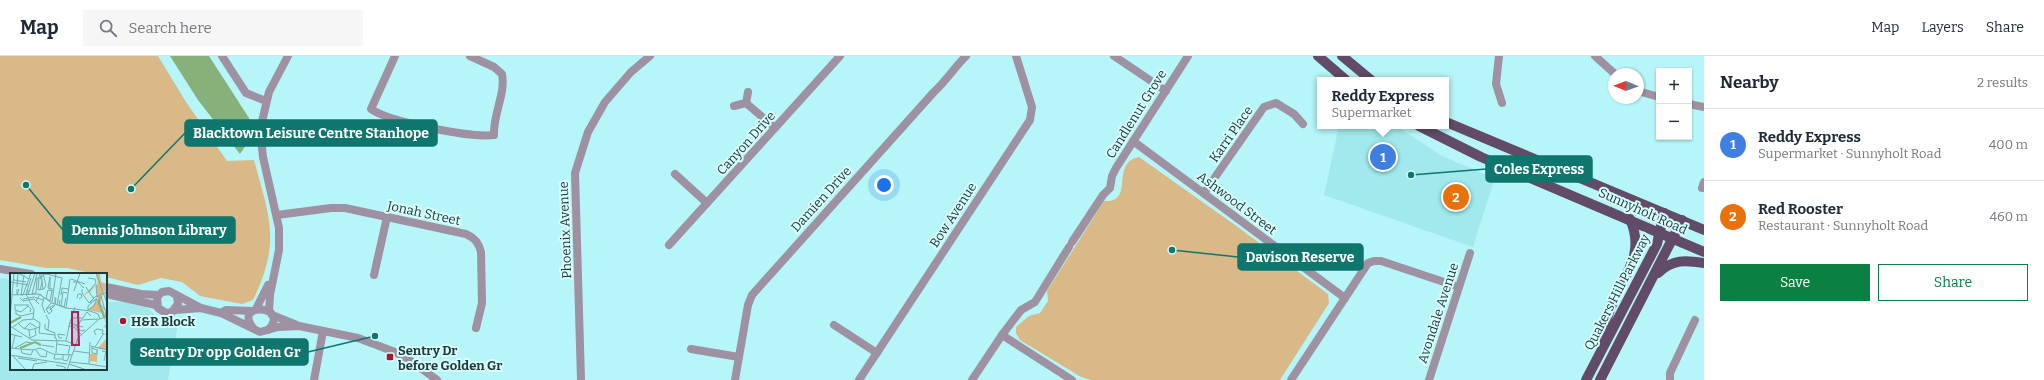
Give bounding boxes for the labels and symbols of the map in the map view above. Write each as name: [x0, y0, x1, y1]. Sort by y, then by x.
street label: Candlenut Grove: [1103, 67, 1169, 161]
north arrow: [1608, 68, 1644, 104]
street label: Karri Place: [1206, 103, 1256, 165]
street label: Canyon Drive: [714, 108, 778, 178]
callout: Blacktown Leisure Centre Stanhope: [185, 120, 437, 146]
text: Blacktown Leisure Centre Stanhope: [193, 125, 429, 142]
pin: 1: [1370, 142, 1396, 172]
callout: Coles Express: [1486, 156, 1592, 182]
text: Coles Express: [1494, 161, 1584, 178]
street label: Damien Drive: [788, 163, 854, 235]
street label: Ashwood Street: [1195, 168, 1280, 238]
your location: [874, 175, 894, 195]
street label: Bow Avenue: [927, 180, 979, 250]
street label: Phoenix Avenue: [556, 181, 574, 279]
pin: 2: [1443, 182, 1469, 212]
street label: Sunnyholt Road: [1596, 185, 1690, 237]
street label: Jonah Street: [385, 198, 462, 228]
callout: Dennis Johnson Library: [63, 217, 235, 243]
text: Dennis Johnson Library: [71, 222, 227, 239]
street label: Quakers Hill Parkway: [1581, 231, 1653, 353]
callout: Davison Reserve: [1238, 244, 1363, 270]
text: Davison Reserve: [1246, 249, 1355, 266]
street label: Avondale Avenue: [1415, 261, 1461, 365]
inset map: [10, 273, 107, 370]
place label: H&R Block: [131, 314, 195, 329]
marker: H&R Block: [118, 316, 128, 326]
callout: Sentry Dr opp Golden Gr: [131, 339, 308, 365]
place label: Sentry Dr before Golden Gr: [398, 343, 502, 373]
text: Sentry Dr opp Golden Gr: [140, 344, 301, 361]
marker: Sentry Dr before Golden Gr: [385, 352, 395, 362]

